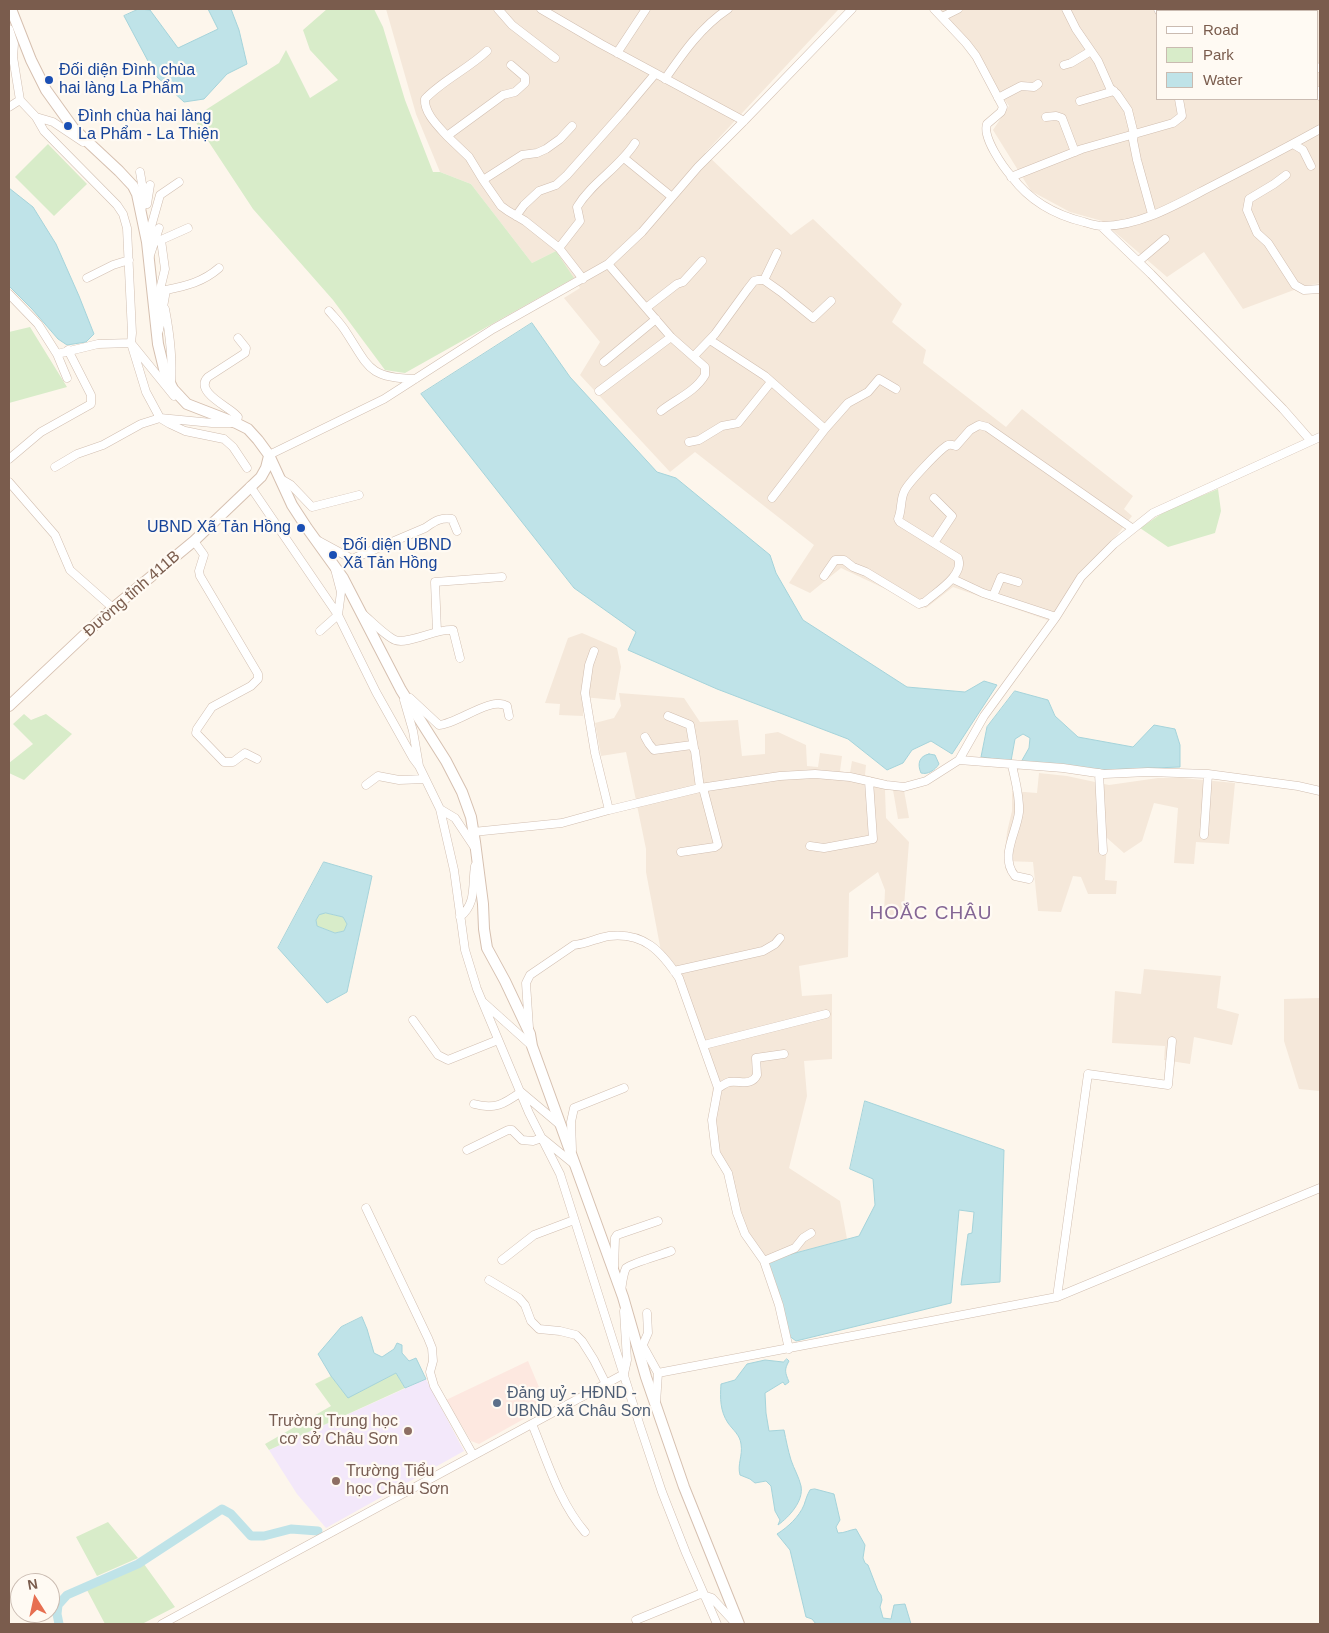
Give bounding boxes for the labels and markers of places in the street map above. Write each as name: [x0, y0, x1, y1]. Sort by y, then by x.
place label: Đối diện Đình chùa hai làng La Phẩm: [59, 61, 195, 99]
marker: Đối diện Đình chùa hai làng La Phẩm: [43, 74, 55, 86]
place label: Đình chùa hai làng La Phẩm - La Thiện: [78, 107, 219, 145]
marker: Đình chùa hai làng La Phẩm - La Thiện: [62, 120, 74, 132]
place label: UBND Xã Tản Hồng: [147, 518, 291, 538]
marker: UBND Xã Tản Hồng: [295, 522, 307, 534]
place label: Đối diện UBND Xã Tản Hồng: [343, 536, 451, 574]
marker: Đối diện UBND Xã Tản Hồng: [327, 549, 339, 561]
place label: Đảng uỷ - HĐND - UBND xã Châu Sơn: [507, 1384, 651, 1422]
marker: Đảng uỷ - HĐND - UBND xã Châu Sơn: [491, 1397, 503, 1409]
place label: Trường Trung học cơ sở Châu Sơn: [269, 1412, 398, 1450]
marker: Trường Trung học cơ sở Châu Sơn: [402, 1425, 414, 1437]
place label: Trường Tiểu học Châu Sơn: [346, 1462, 449, 1500]
marker: Trường Tiểu học Châu Sơn: [330, 1475, 342, 1487]

